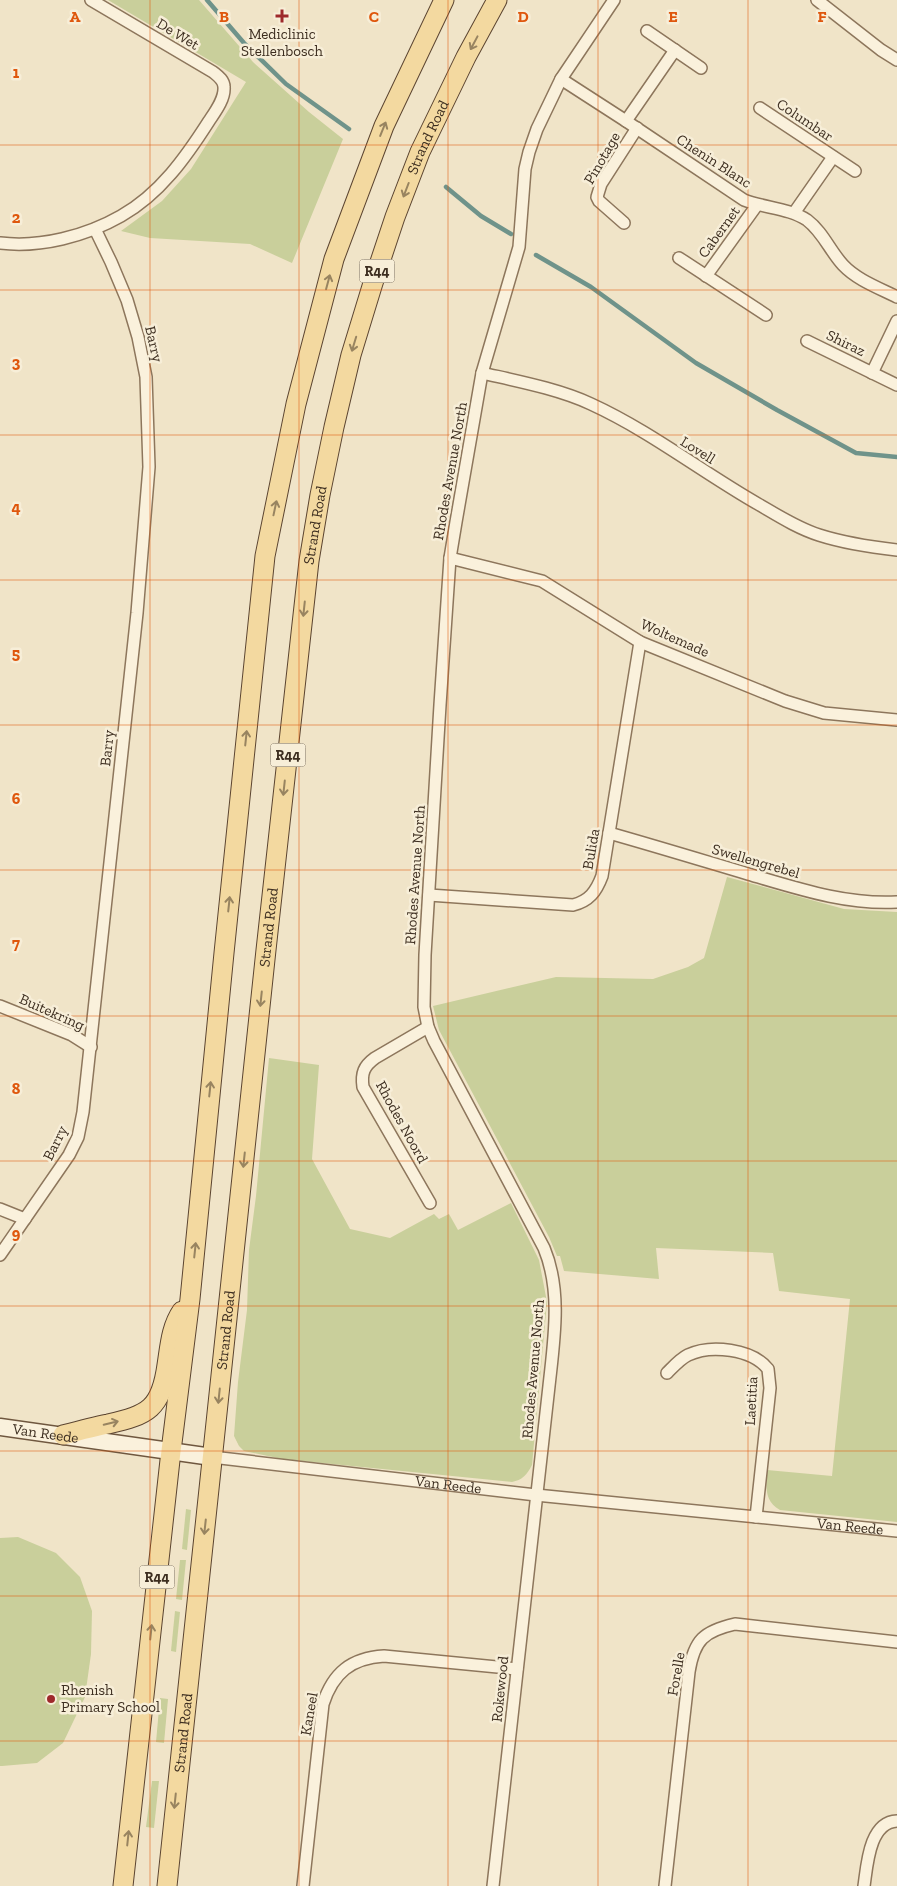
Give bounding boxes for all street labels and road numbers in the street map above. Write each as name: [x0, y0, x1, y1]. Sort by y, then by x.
street label: De Wet: [153, 14, 203, 54]
street label: Columbar: [773, 95, 837, 145]
street label: Strand Road: [403, 97, 453, 177]
street label: Pinotage: [580, 129, 624, 187]
street label: Chenin Blanc: [673, 130, 755, 192]
street label: Cabernet: [694, 202, 744, 261]
road number: R44: [360, 260, 394, 282]
street label: Barry: [141, 324, 167, 364]
street label: Shiraz: [824, 326, 868, 360]
street label: Rhodes Avenue North: [429, 400, 471, 541]
street label: Lovell: [677, 432, 719, 468]
street label: Strand Road: [300, 483, 331, 566]
street label: Woltemade: [638, 615, 712, 661]
street label: Barry: [96, 729, 118, 767]
road number: R44: [270, 744, 306, 766]
street label: Rhodes Avenue North: [401, 804, 429, 945]
street label: Bulida: [579, 827, 603, 871]
street label: Swellengrebel: [710, 840, 802, 882]
street label: Strand Road: [255, 886, 282, 968]
street label: Buitekring: [17, 990, 87, 1034]
street label: Rhodes Noord: [372, 1078, 432, 1167]
street label: Barry: [39, 1122, 71, 1163]
street label: Strand Road: [213, 1289, 239, 1371]
street label: Rhodes Avenue North: [518, 1298, 548, 1439]
street label: Laetitia: [741, 1376, 761, 1426]
street label: Van Reede: [10, 1420, 80, 1447]
street label: Van Reede: [413, 1472, 482, 1498]
street label: Van Reede: [815, 1514, 884, 1539]
road number: R44: [140, 1565, 174, 1588]
street label: Forelle: [663, 1651, 689, 1697]
street label: Rokewood: [488, 1654, 512, 1723]
street label: Kaneel: [296, 1691, 322, 1737]
street label: Strand Road: [170, 1692, 196, 1773]

